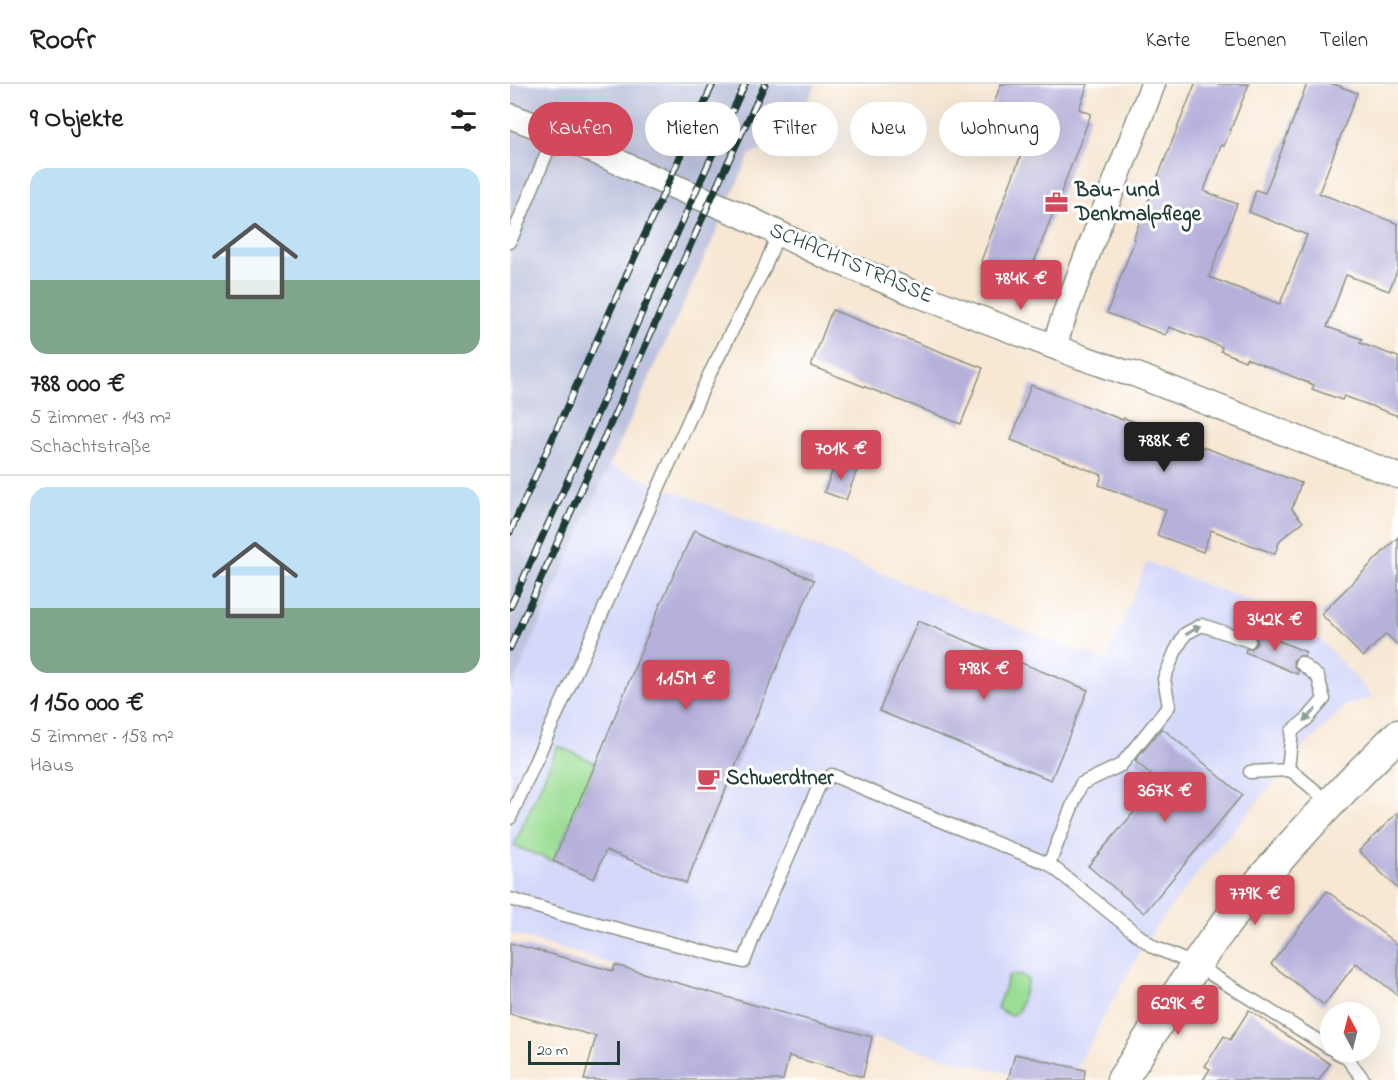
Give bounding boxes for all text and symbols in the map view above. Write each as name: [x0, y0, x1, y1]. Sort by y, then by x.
text: Roofr: [30, 21, 95, 62]
text: Karte: [1146, 26, 1190, 56]
text: Ebenen: [1223, 26, 1286, 56]
text: Teilen: [1319, 26, 1368, 56]
text: 9 Objekte: [30, 101, 123, 139]
chip: Kaufen: [528, 102, 633, 156]
chip: Mieten: [645, 102, 740, 156]
chip: Filter: [752, 102, 838, 156]
chip: Neu: [850, 102, 927, 156]
chip: Wohnung: [939, 102, 1060, 156]
icon: filters: [447, 104, 480, 137]
place label: Bau- und Denkmalpflege: [1074, 176, 1201, 232]
office icon: Bau- und Denkmalpflege: [1044, 190, 1070, 216]
icon: home: [201, 207, 309, 315]
street label: SCHACHTSTRASSE: [764, 216, 938, 312]
pin: 784K €: [972, 260, 1070, 311]
text: 784K €: [995, 265, 1047, 294]
text: 788 000 €: [30, 366, 125, 404]
text: 5 Zimmer · 143 m²: [30, 404, 171, 433]
pin: 788K €: [1115, 422, 1213, 473]
text: 788K €: [1138, 427, 1190, 456]
pin: 701K €: [792, 430, 890, 481]
text: Schachtstraße: [30, 433, 150, 462]
text: 701K €: [815, 435, 867, 464]
icon: home: [201, 526, 309, 634]
pin: 342K €: [1226, 601, 1324, 652]
text: 342K €: [1247, 606, 1303, 635]
one-way arrow: [1185, 625, 1201, 636]
pin: 798K €: [935, 650, 1033, 701]
text: 798K €: [959, 655, 1009, 684]
pin: 1.15M €: [631, 660, 741, 711]
text: 1.15M €: [656, 665, 716, 694]
text: 1 150 000 €: [30, 685, 144, 723]
one-way arrow: [1303, 707, 1317, 722]
text: 5 Zimmer · 158 m²: [30, 723, 174, 752]
text: Haus: [30, 752, 74, 781]
place label: Schwerdtner: [726, 764, 834, 794]
cafe icon: Schwerdtner: [695, 766, 721, 792]
pin: 367K €: [1116, 772, 1214, 823]
text: 367K €: [1138, 777, 1192, 806]
pin: 779K €: [1206, 875, 1304, 926]
text: 779K €: [1229, 880, 1281, 909]
pin: 629K €: [1129, 985, 1227, 1036]
text: 629K €: [1151, 990, 1205, 1019]
north arrow: [1320, 1002, 1380, 1062]
map controls: [1320, 1002, 1380, 1062]
scale bar: [528, 1038, 620, 1066]
text: 20 m: [537, 1039, 568, 1063]

